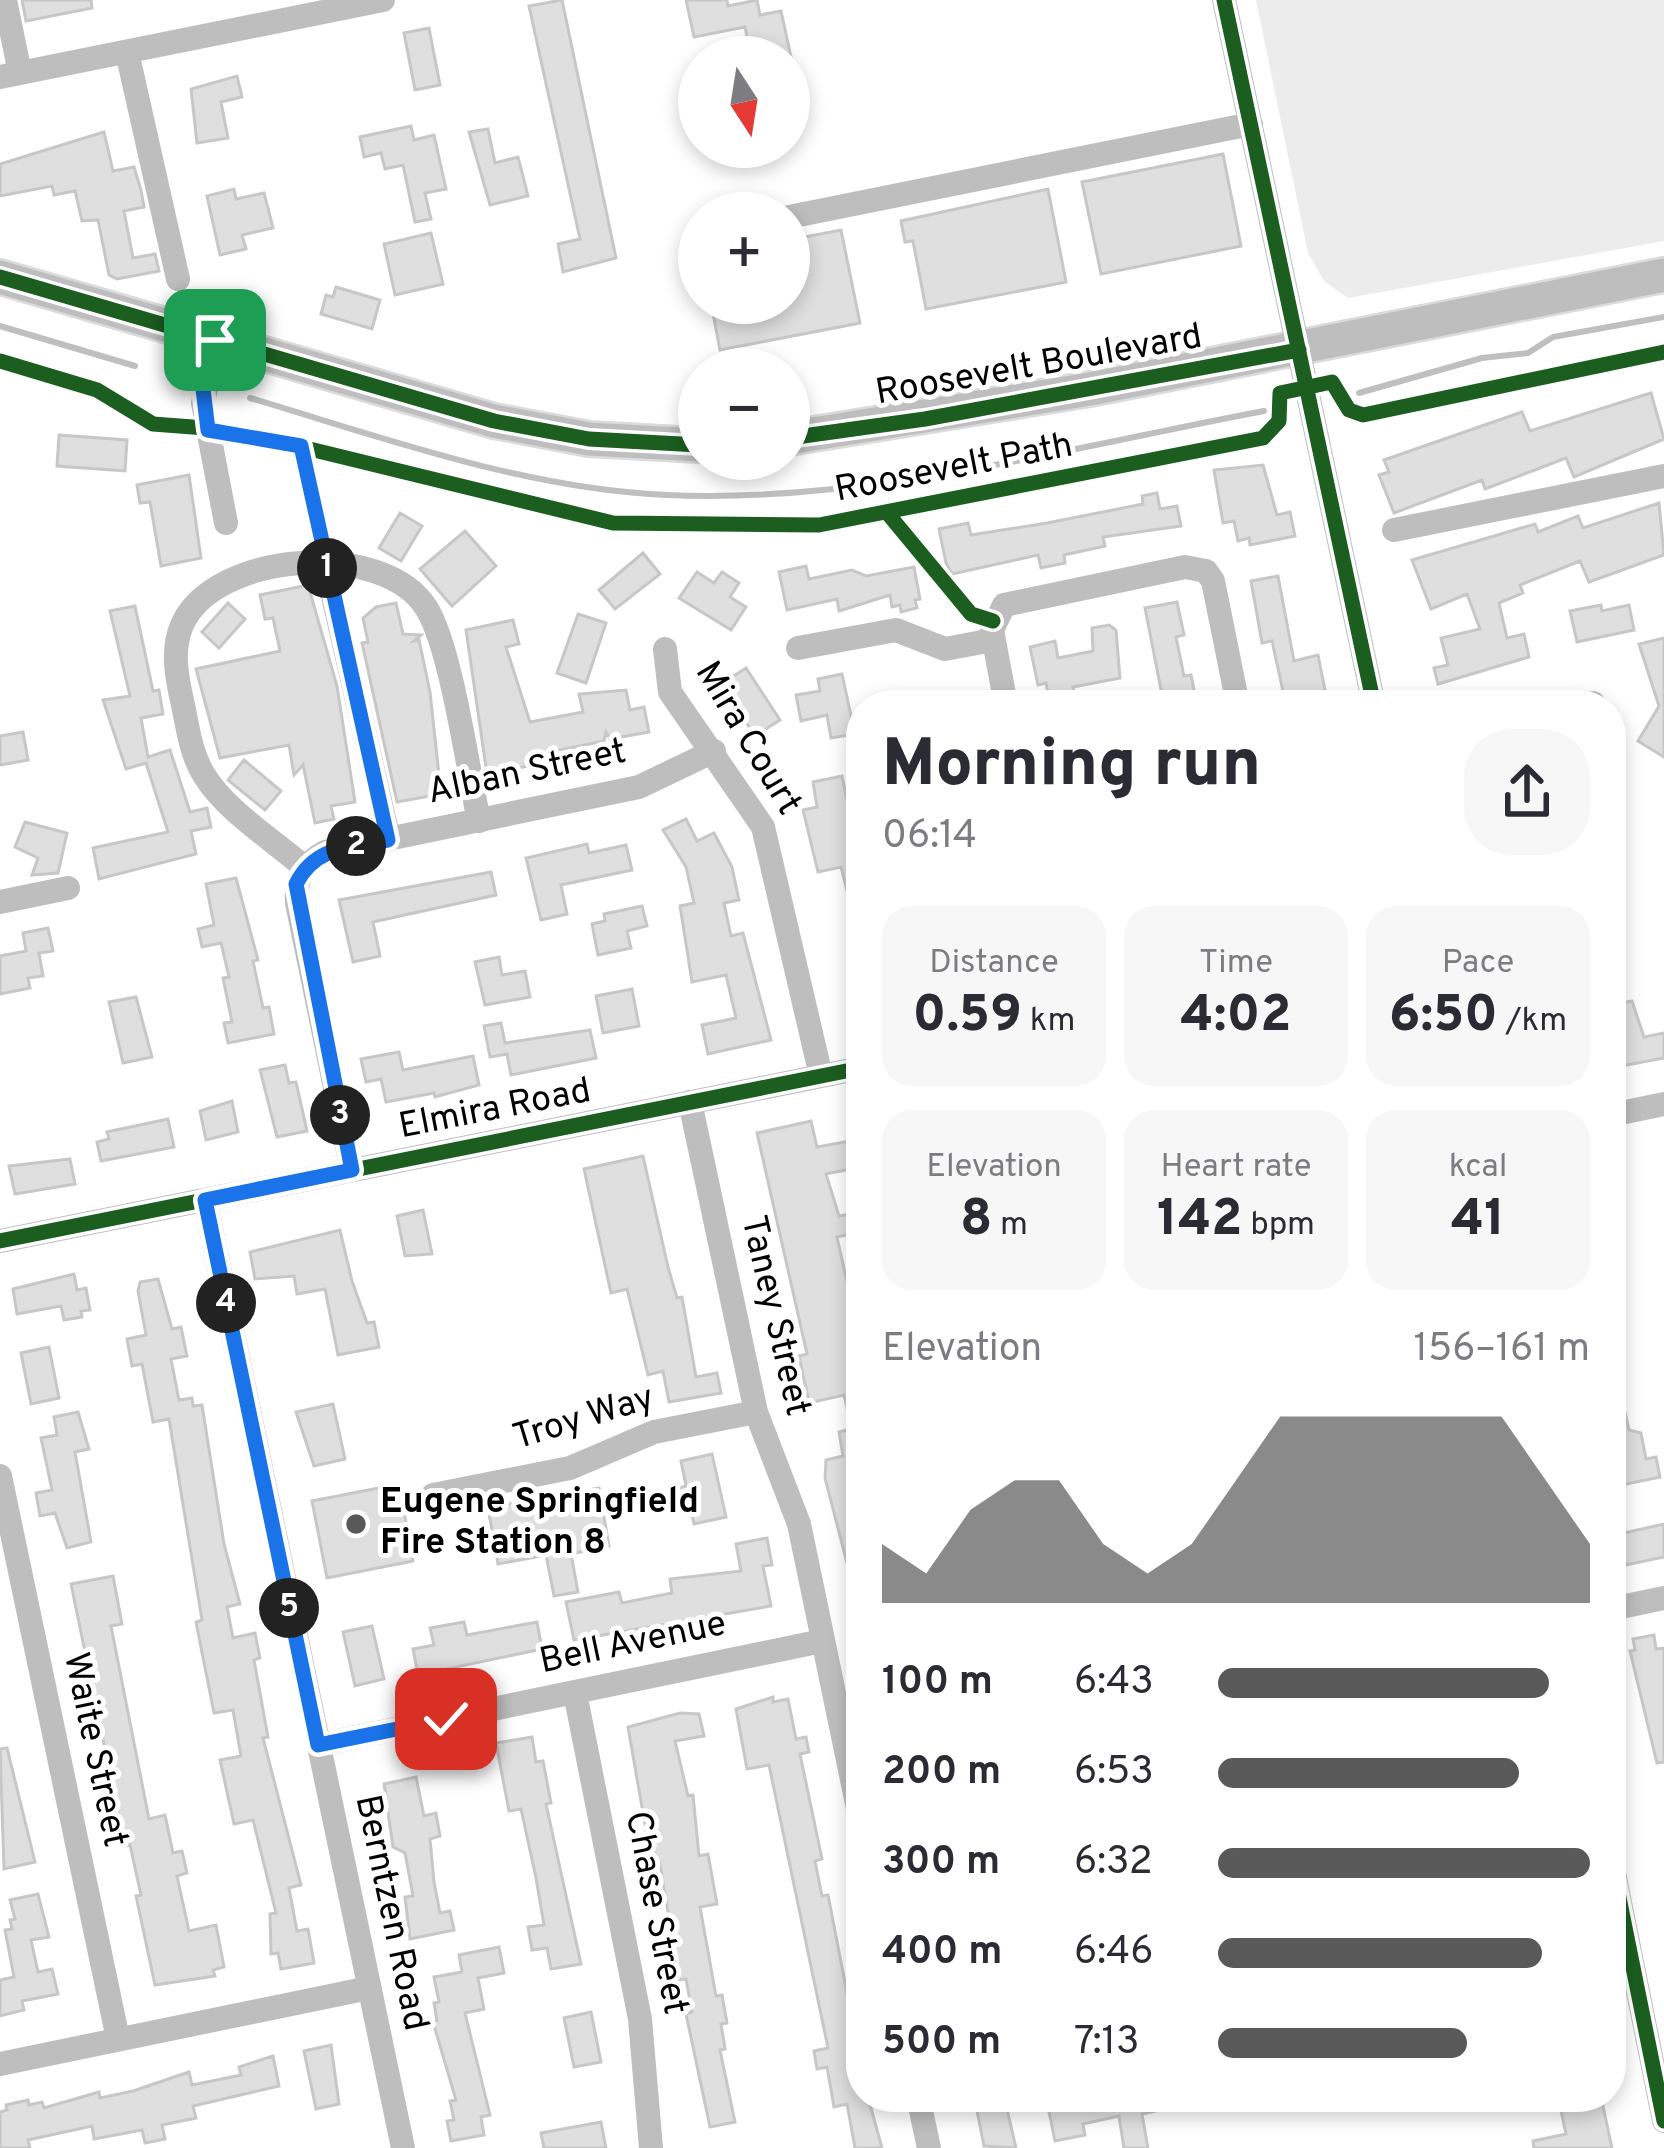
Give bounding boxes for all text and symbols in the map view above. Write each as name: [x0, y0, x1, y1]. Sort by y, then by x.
north arrow: [678, 36, 810, 168]
map controls: [678, 36, 810, 480]
button: +: [678, 192, 810, 324]
pin: [164, 289, 266, 391]
icon: arrive: [182, 307, 248, 373]
street label: Roosevelt Boulevard: [872, 315, 1206, 417]
button: −: [678, 348, 810, 480]
street label: Roosevelt Path: [831, 423, 1077, 515]
pin: 1: [297, 538, 357, 598]
text: 1: [320, 547, 334, 589]
street label: Mira Court: [683, 654, 811, 824]
text: Morning run: [882, 726, 1261, 809]
button: share: [1464, 729, 1590, 855]
street label: Alban Street: [423, 730, 631, 816]
text: 06:14: [882, 813, 977, 862]
pin: 2: [326, 816, 386, 876]
text: 2: [346, 825, 366, 867]
text: Distance: [929, 943, 1059, 985]
text: Time: [1199, 943, 1273, 985]
text: Pace: [1442, 943, 1514, 985]
text: 0.59: [913, 985, 1022, 1050]
text: 4:02: [1181, 985, 1291, 1050]
text: 6:50: [1389, 985, 1498, 1050]
text: km: [1022, 1001, 1075, 1043]
text: /km: [1498, 1001, 1567, 1043]
street label: Elmira Road: [395, 1069, 595, 1151]
pin: 3: [310, 1085, 370, 1145]
text: 3: [330, 1094, 350, 1136]
text: Elevation: [926, 1147, 1062, 1189]
text: Heart rate: [1160, 1147, 1312, 1189]
text: kcal: [1449, 1147, 1507, 1189]
text: 8: [960, 1189, 992, 1254]
text: 142: [1157, 1189, 1243, 1254]
text: 41: [1451, 1189, 1505, 1254]
text: m: [992, 1205, 1028, 1247]
text: bpm: [1243, 1205, 1315, 1247]
street label: Taney Street: [729, 1211, 819, 1421]
pin: 4: [196, 1273, 256, 1333]
text: 4: [215, 1282, 237, 1324]
text: Elevation: [882, 1326, 1042, 1375]
text: 156–161 m: [1413, 1326, 1590, 1375]
street label: Troy Way: [508, 1376, 660, 1462]
place label: Eugene Springfield Fire Station 8: [380, 1480, 699, 1567]
marker: Eugene Springfield Fire Station 8: [343, 1511, 369, 1537]
pin: 5: [259, 1578, 319, 1638]
text: 5: [279, 1587, 299, 1629]
street label: Bell Avenue: [536, 1602, 730, 1686]
street label: Waite Street: [51, 1649, 137, 1851]
text: 100 m: [882, 1659, 993, 1708]
text: 6:43: [1074, 1659, 1154, 1708]
pin: [395, 1668, 497, 1770]
icon: check: [413, 1686, 479, 1752]
text: 200 m: [882, 1749, 1001, 1798]
text: 6:53: [1074, 1749, 1154, 1798]
street label: Berntzen Road: [343, 1791, 437, 2035]
street label: Chase Street: [613, 1807, 697, 2019]
text: 300 m: [882, 1839, 1000, 1888]
text: 6:32: [1074, 1839, 1153, 1888]
text: 400 m: [882, 1929, 1002, 1978]
text: 6:46: [1074, 1929, 1154, 1978]
text: 500 m: [882, 2019, 1001, 2068]
text: 7:13: [1074, 2019, 1140, 2068]

